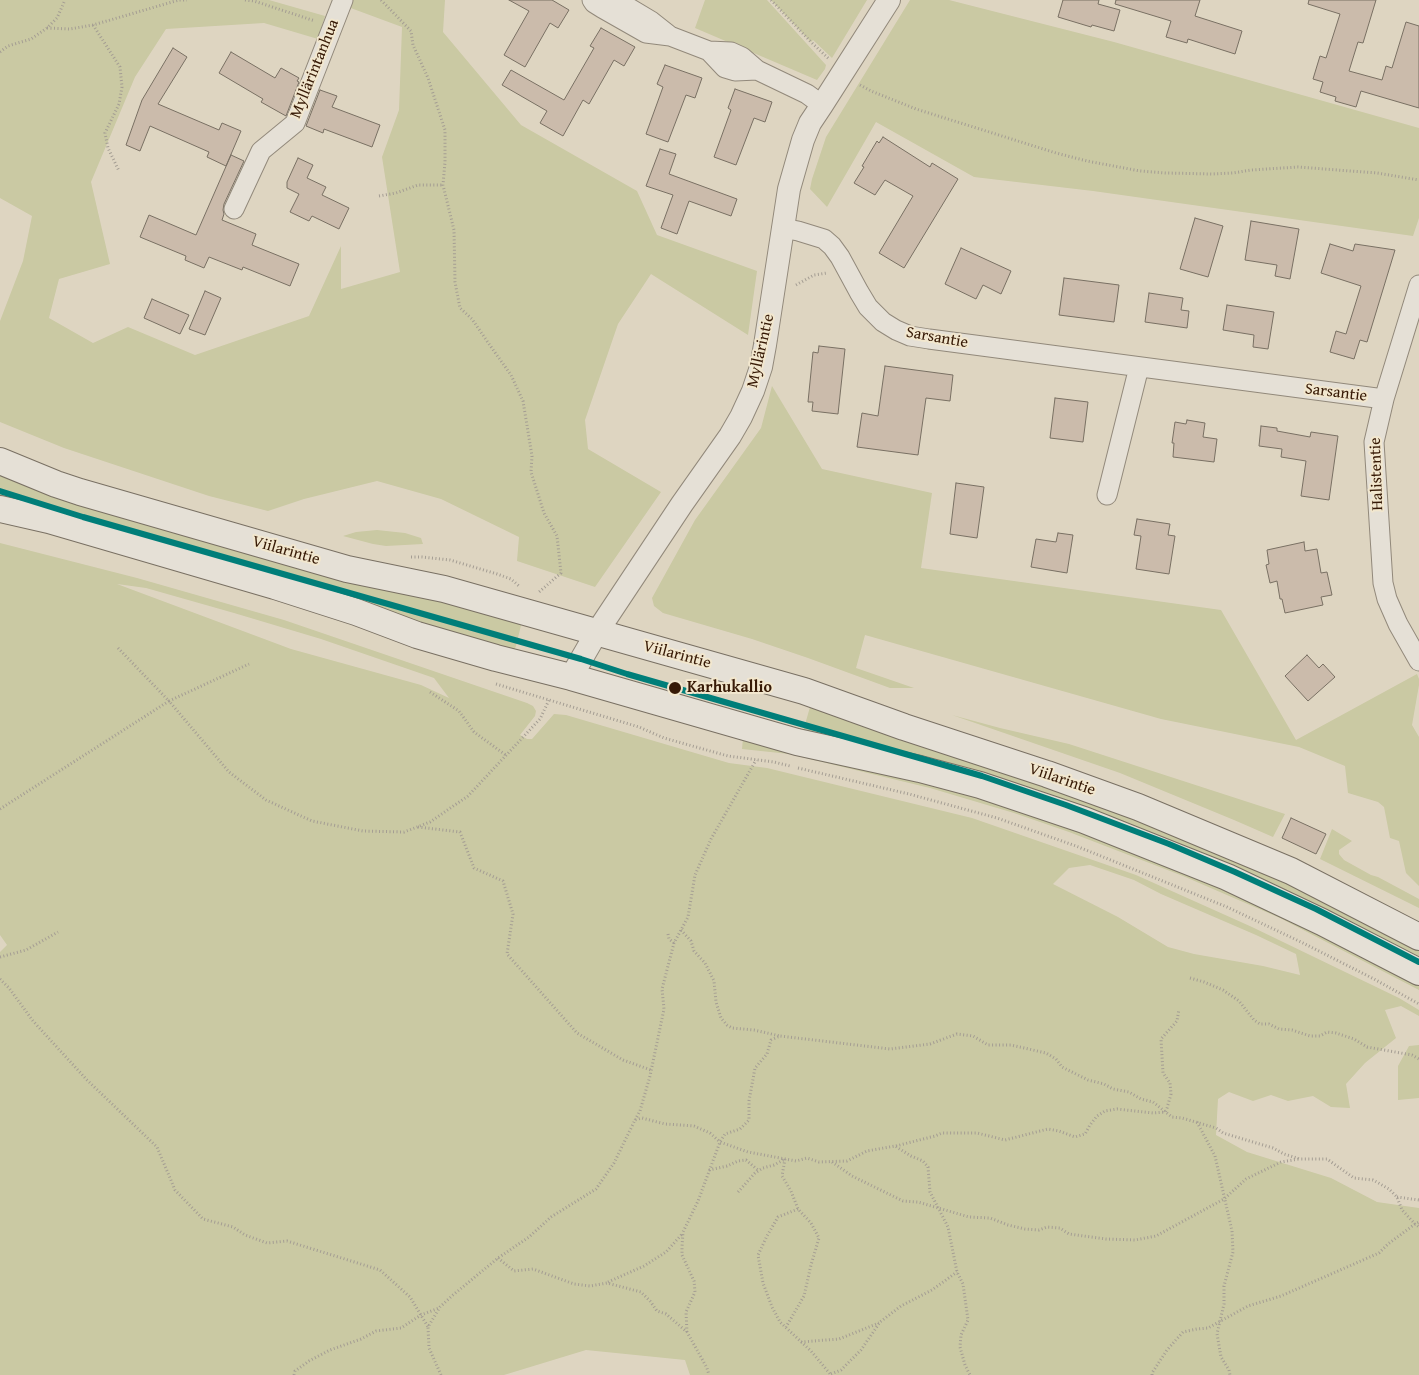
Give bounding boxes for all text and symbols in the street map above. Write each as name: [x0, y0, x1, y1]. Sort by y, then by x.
street label: Myllärintanhua: [286, 17, 344, 121]
street label: Myllärintie: [743, 312, 779, 390]
street label: Sarsantie: [905, 323, 969, 353]
street label: Sarsantie: [1304, 380, 1368, 406]
street label: Halistentie: [1366, 437, 1388, 511]
street label: Viilarintie: [250, 532, 322, 570]
street label: Viilarintie: [641, 637, 713, 673]
place label: Karhukallio: [687, 678, 772, 698]
marker: Karhukallio: [667, 680, 683, 696]
street label: Viilarintie: [1026, 760, 1098, 800]

